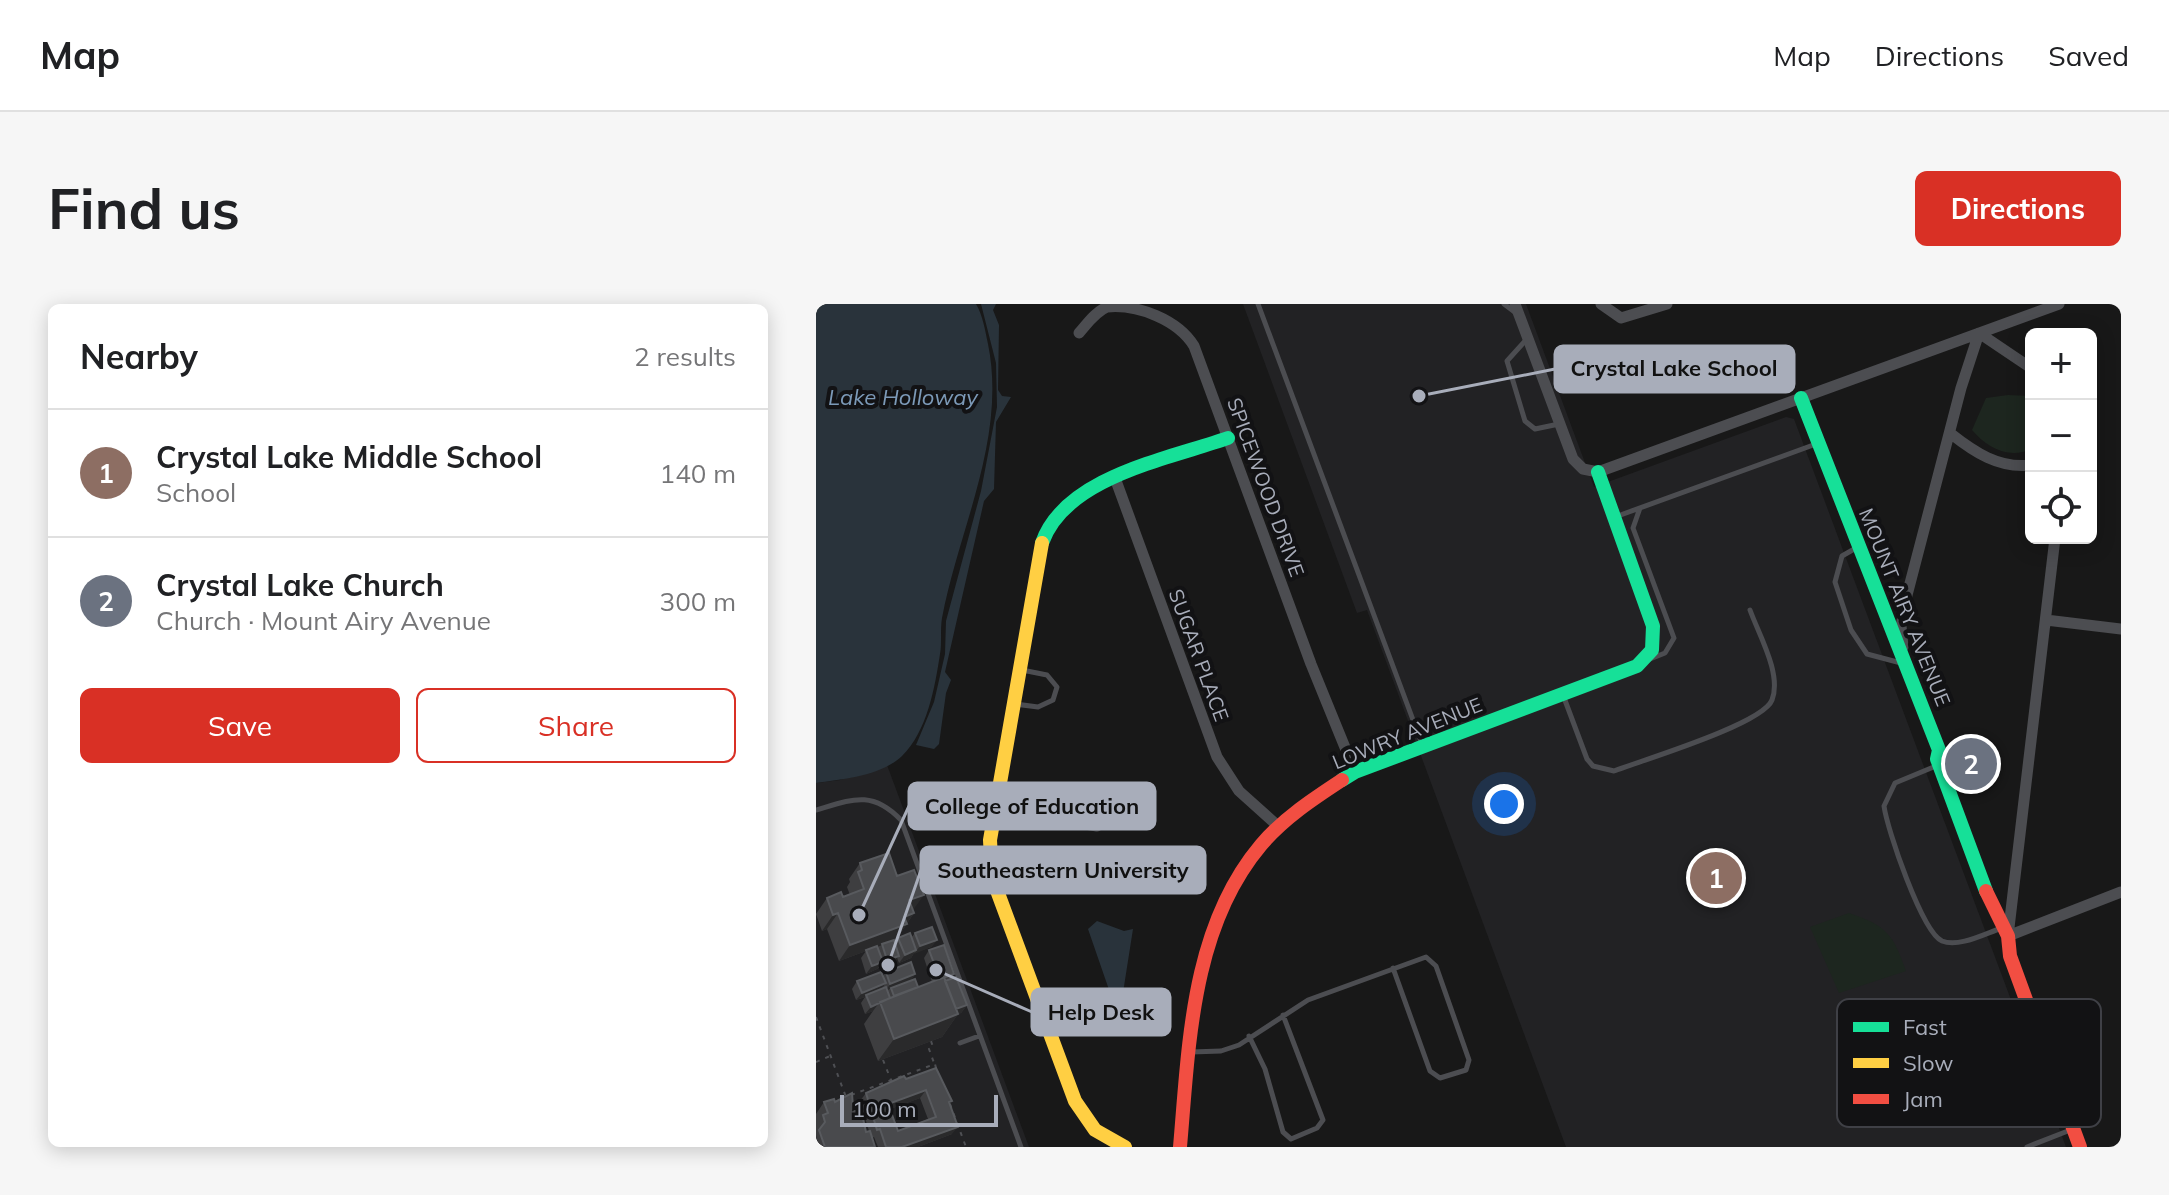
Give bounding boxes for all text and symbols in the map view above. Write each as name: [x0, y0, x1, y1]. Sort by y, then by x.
text: Map: [40, 31, 120, 79]
text: Map: [1773, 38, 1831, 73]
text: Directions: [1875, 38, 2004, 73]
text: Saved: [2048, 38, 2129, 73]
button: Directions: [1915, 171, 2121, 246]
text: Find us: [48, 173, 240, 243]
map controls: [2025, 328, 2097, 544]
button: +: [2025, 328, 2097, 400]
text: Nearby: [80, 335, 198, 378]
text: 2 results: [634, 340, 736, 373]
callout: Crystal Lake School: [1555, 346, 1794, 392]
text: Crystal Lake School: [1570, 354, 1778, 382]
water label: Lake Holloway: [828, 383, 979, 411]
street label: SPICEWOOD DRIVE: [1222, 394, 1310, 580]
button: −: [2025, 400, 2097, 472]
text: Crystal Lake Middle School: [156, 438, 542, 476]
text: 1: [98, 457, 114, 490]
text: 140 m: [660, 457, 736, 490]
button: locate: [2025, 472, 2097, 544]
text: School: [156, 476, 236, 509]
street label: MOUNT AIRY AVENUE: [1854, 504, 1956, 710]
text: Crystal Lake Church: [156, 566, 444, 604]
text: 2: [98, 585, 114, 618]
text: 300 m: [660, 585, 736, 618]
street label: SUGAR PLACE: [1164, 585, 1234, 725]
text: Church · Mount Airy Avenue: [156, 604, 491, 637]
button: Save: [80, 688, 400, 763]
button: Share: [416, 688, 736, 763]
street label: LOWRY AVENUE: [1328, 692, 1486, 774]
pin: 2: [1945, 734, 1997, 794]
callout: College of Education: [909, 783, 1155, 829]
your location: [1484, 784, 1524, 824]
text: College of Education: [925, 792, 1139, 820]
callout: Southeastern University: [921, 847, 1205, 893]
pin: 1: [1690, 848, 1742, 908]
text: Southeastern University: [937, 856, 1189, 884]
callout: Help Desk: [1032, 989, 1170, 1035]
text: Help Desk: [1048, 998, 1155, 1026]
legend: [1837, 999, 2101, 1127]
text: Fast: [1903, 1013, 1947, 1041]
text: Slow: [1903, 1049, 1953, 1077]
text: Jam: [1903, 1085, 1943, 1113]
scale bar: [840, 1091, 998, 1127]
text: 100 m: [852, 1095, 917, 1123]

